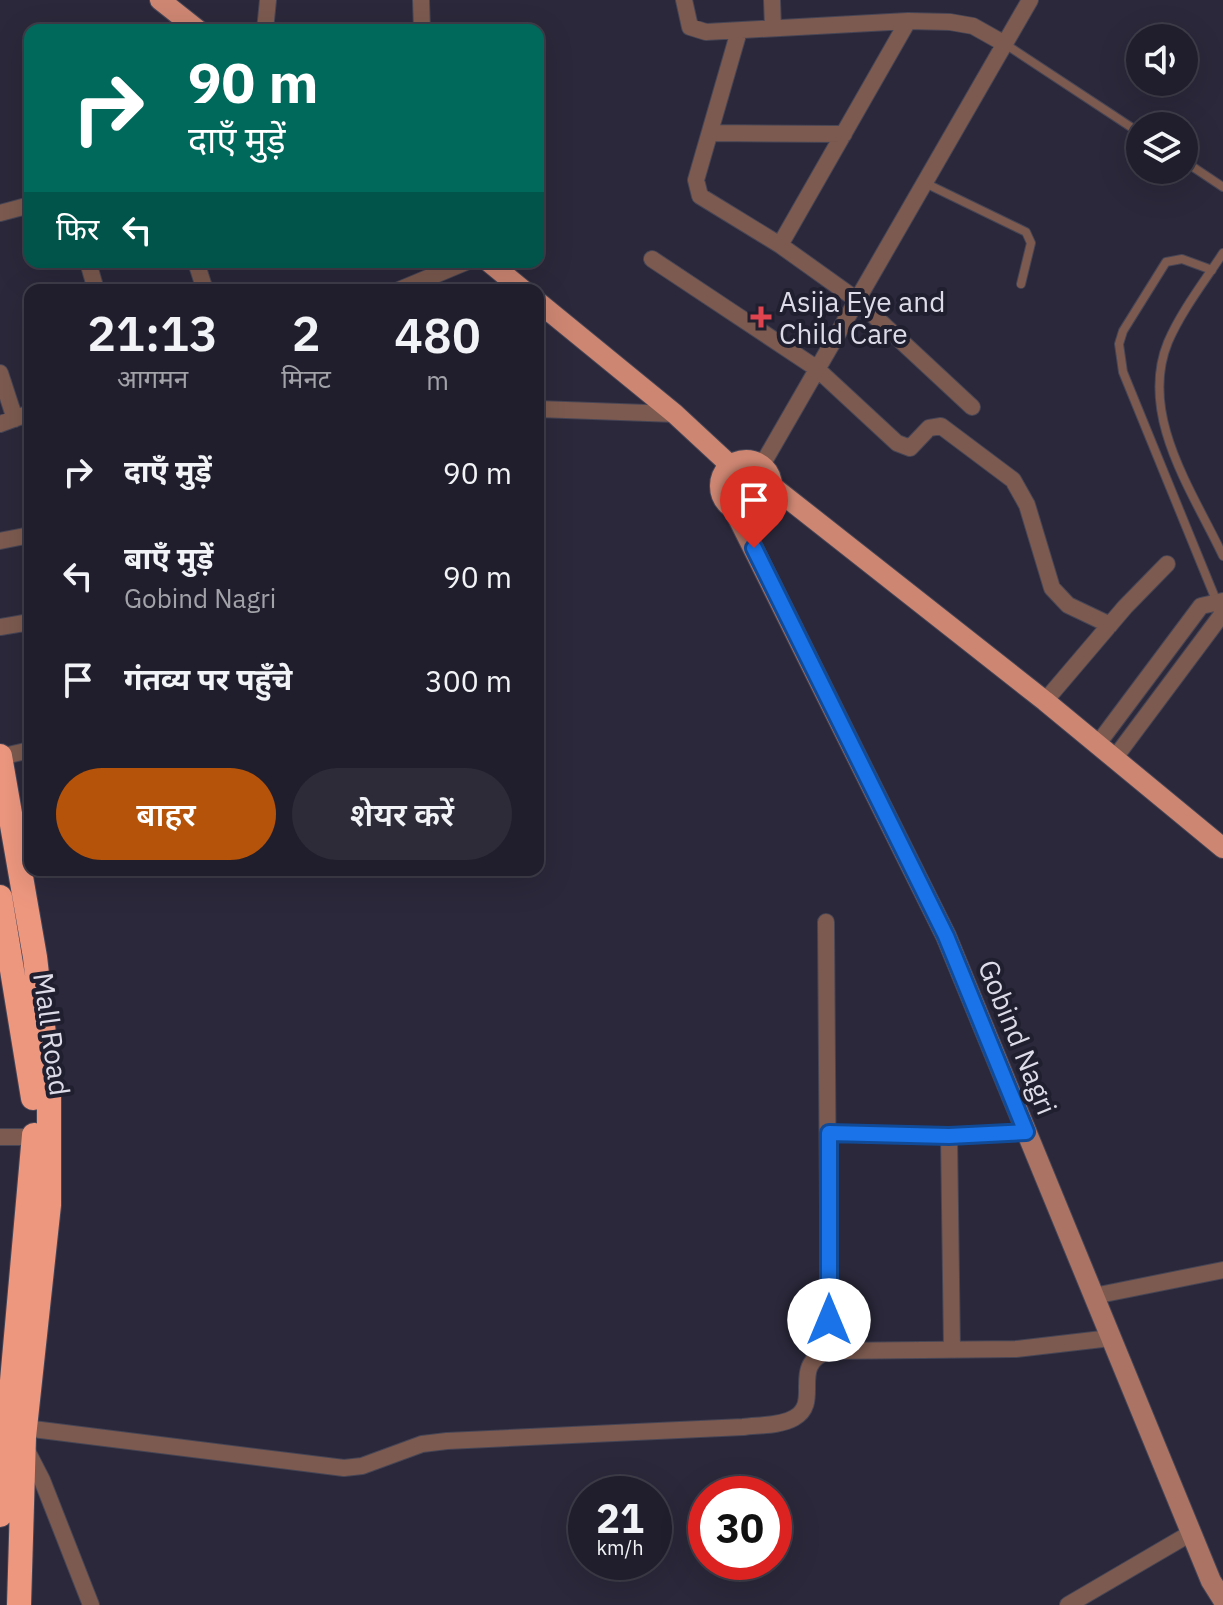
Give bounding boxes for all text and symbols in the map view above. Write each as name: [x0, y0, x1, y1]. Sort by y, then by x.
map controls: [1126, 24, 1198, 184]
button: sound: [1126, 24, 1198, 96]
text: 90 m: [188, 46, 318, 118]
icon: right: [56, 56, 160, 160]
button: layers: [1126, 112, 1198, 184]
text: दाएँ मुड़ें: [188, 116, 286, 163]
icon: left: [115, 208, 159, 252]
text: फिर: [56, 209, 99, 248]
place label: Asija Eye and Child Care: [779, 283, 945, 352]
text: 21:13: [87, 302, 218, 364]
text: 2: [292, 302, 320, 364]
text: 480: [394, 304, 481, 366]
marker: Asija Eye and Child Care: [750, 306, 772, 328]
text: आगमन: [117, 361, 188, 395]
text: मिनट: [281, 361, 331, 395]
text: m: [426, 363, 449, 397]
icon: right: [56, 450, 100, 494]
text: दाएँ मुड़ें: [124, 451, 212, 490]
text: 90 m: [443, 453, 512, 492]
pin: [720, 466, 788, 548]
icon: arrive: [732, 478, 776, 522]
text: बाएँ मुड़ें: [124, 538, 213, 577]
icon: left: [56, 554, 100, 598]
text: 90 m: [443, 557, 512, 596]
text: Gobind Nagri: [124, 581, 276, 615]
icon: arrive: [56, 658, 100, 702]
text: गंतव्य पर पहुँचे: [124, 659, 292, 698]
text: 300 m: [425, 661, 512, 700]
button: बाहर: [56, 768, 276, 860]
button: शेयर करें: [292, 768, 512, 860]
street label: Gobind Nagri: [970, 954, 1066, 1120]
street label: Mall Road: [25, 970, 79, 1098]
position arrow: [787, 1278, 871, 1362]
speed limit sign: 30: [688, 1476, 792, 1580]
text: 21: [596, 1492, 644, 1544]
text: km/h: [596, 1534, 644, 1561]

